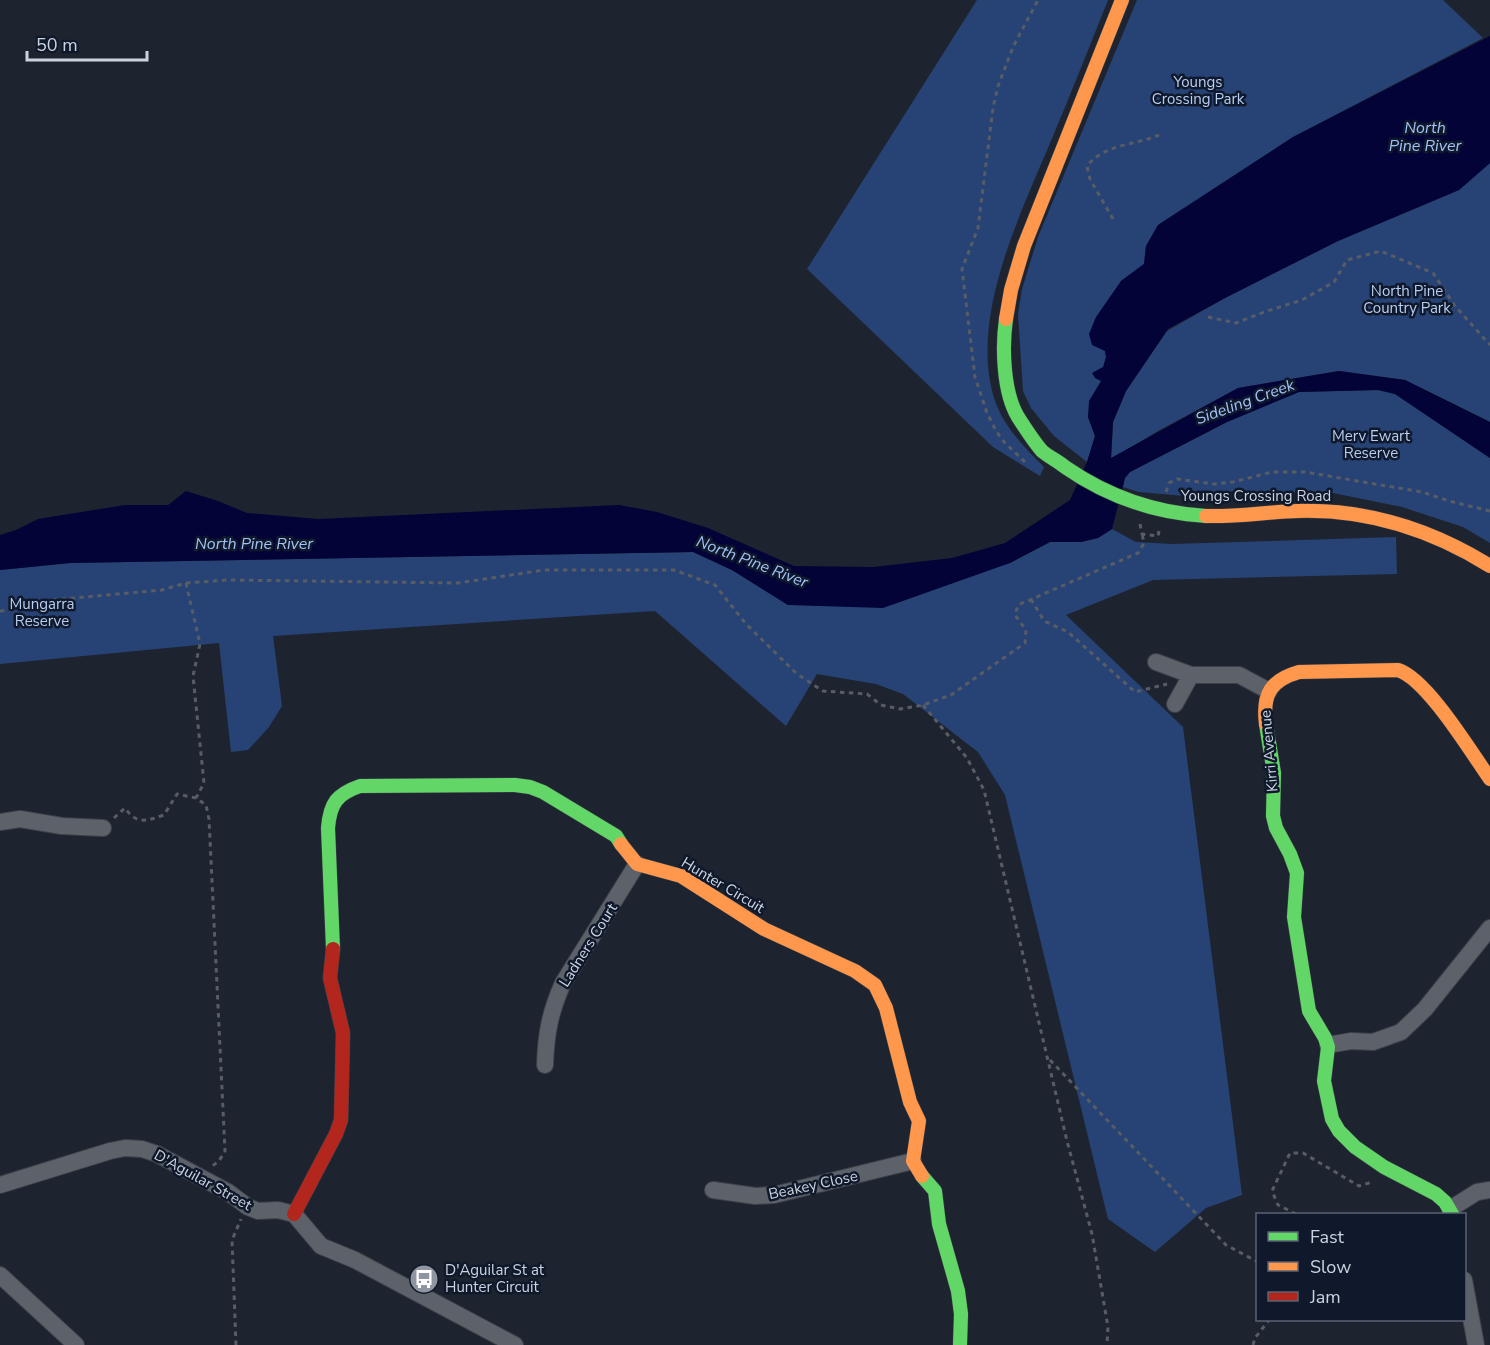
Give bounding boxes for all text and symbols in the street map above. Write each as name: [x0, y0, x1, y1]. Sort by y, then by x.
scale bar: [27, 24, 147, 62]
text: 50 m: [36, 33, 78, 57]
park label: Youngs Crossing Park: [1152, 72, 1245, 109]
water label: North Pine River: [1389, 117, 1462, 157]
park label: North Pine Country Park: [1363, 281, 1451, 318]
water label: Sideling Creek: [1192, 374, 1298, 430]
park label: Merv Ewart Reserve: [1332, 426, 1411, 463]
street label: Youngs Crossing Road: [1180, 486, 1331, 506]
water label: North Pine River: [693, 531, 812, 594]
water label: North Pine River: [195, 533, 314, 555]
park label: Mungarra Reserve: [9, 594, 75, 631]
street label: Kirri Avenue: [1255, 709, 1283, 793]
street label: Hunter Circuit: [678, 852, 769, 918]
street label: Ladners Court: [554, 899, 622, 991]
street label: D'Aguilar Street: [151, 1145, 256, 1215]
street label: Beakey Close: [766, 1166, 860, 1204]
legend: [1256, 1213, 1466, 1321]
text: Fast: [1310, 1225, 1345, 1249]
text: Slow: [1310, 1255, 1351, 1279]
place label: D'Aguilar St at Hunter Circuit: [445, 1260, 545, 1297]
bus stop icon: D'Aguilar St at Hunter Circuit: [408, 1263, 440, 1295]
text: Jam: [1309, 1285, 1341, 1309]

